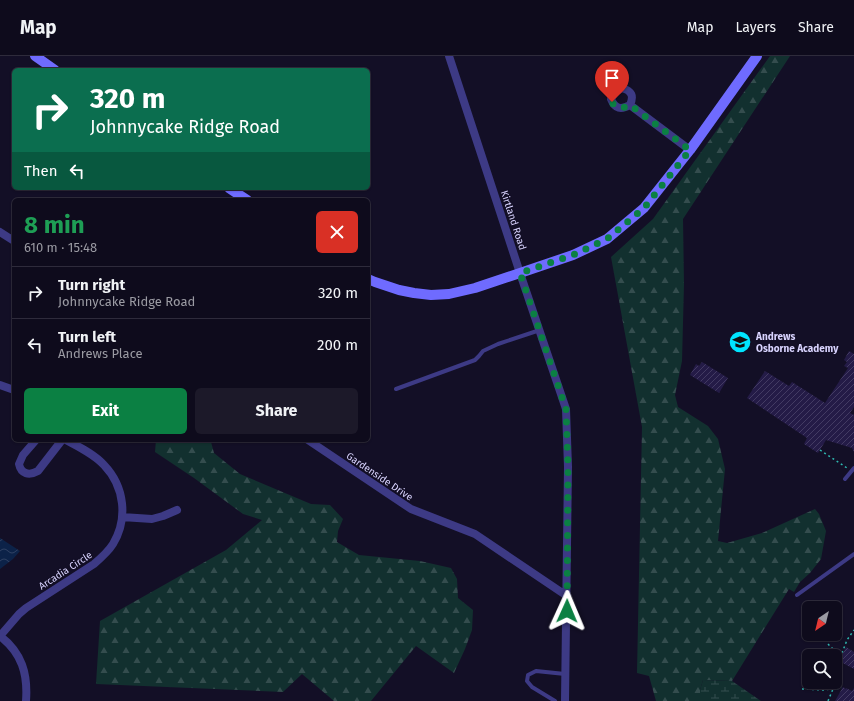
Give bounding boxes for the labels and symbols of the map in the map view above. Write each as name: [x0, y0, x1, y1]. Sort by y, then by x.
pin: [595, 61, 629, 102]
street label: Kirtland Road: [498, 189, 528, 252]
school or university icon: Andrews Osborne Academy: [727, 329, 753, 355]
place label: Andrews Osborne Academy: [755, 331, 839, 355]
street label: Gardenside Drive: [344, 450, 415, 504]
street label: Arcadia Circle: [37, 549, 95, 593]
position arrow: [546, 590, 588, 632]
north arrow: [802, 601, 842, 641]

